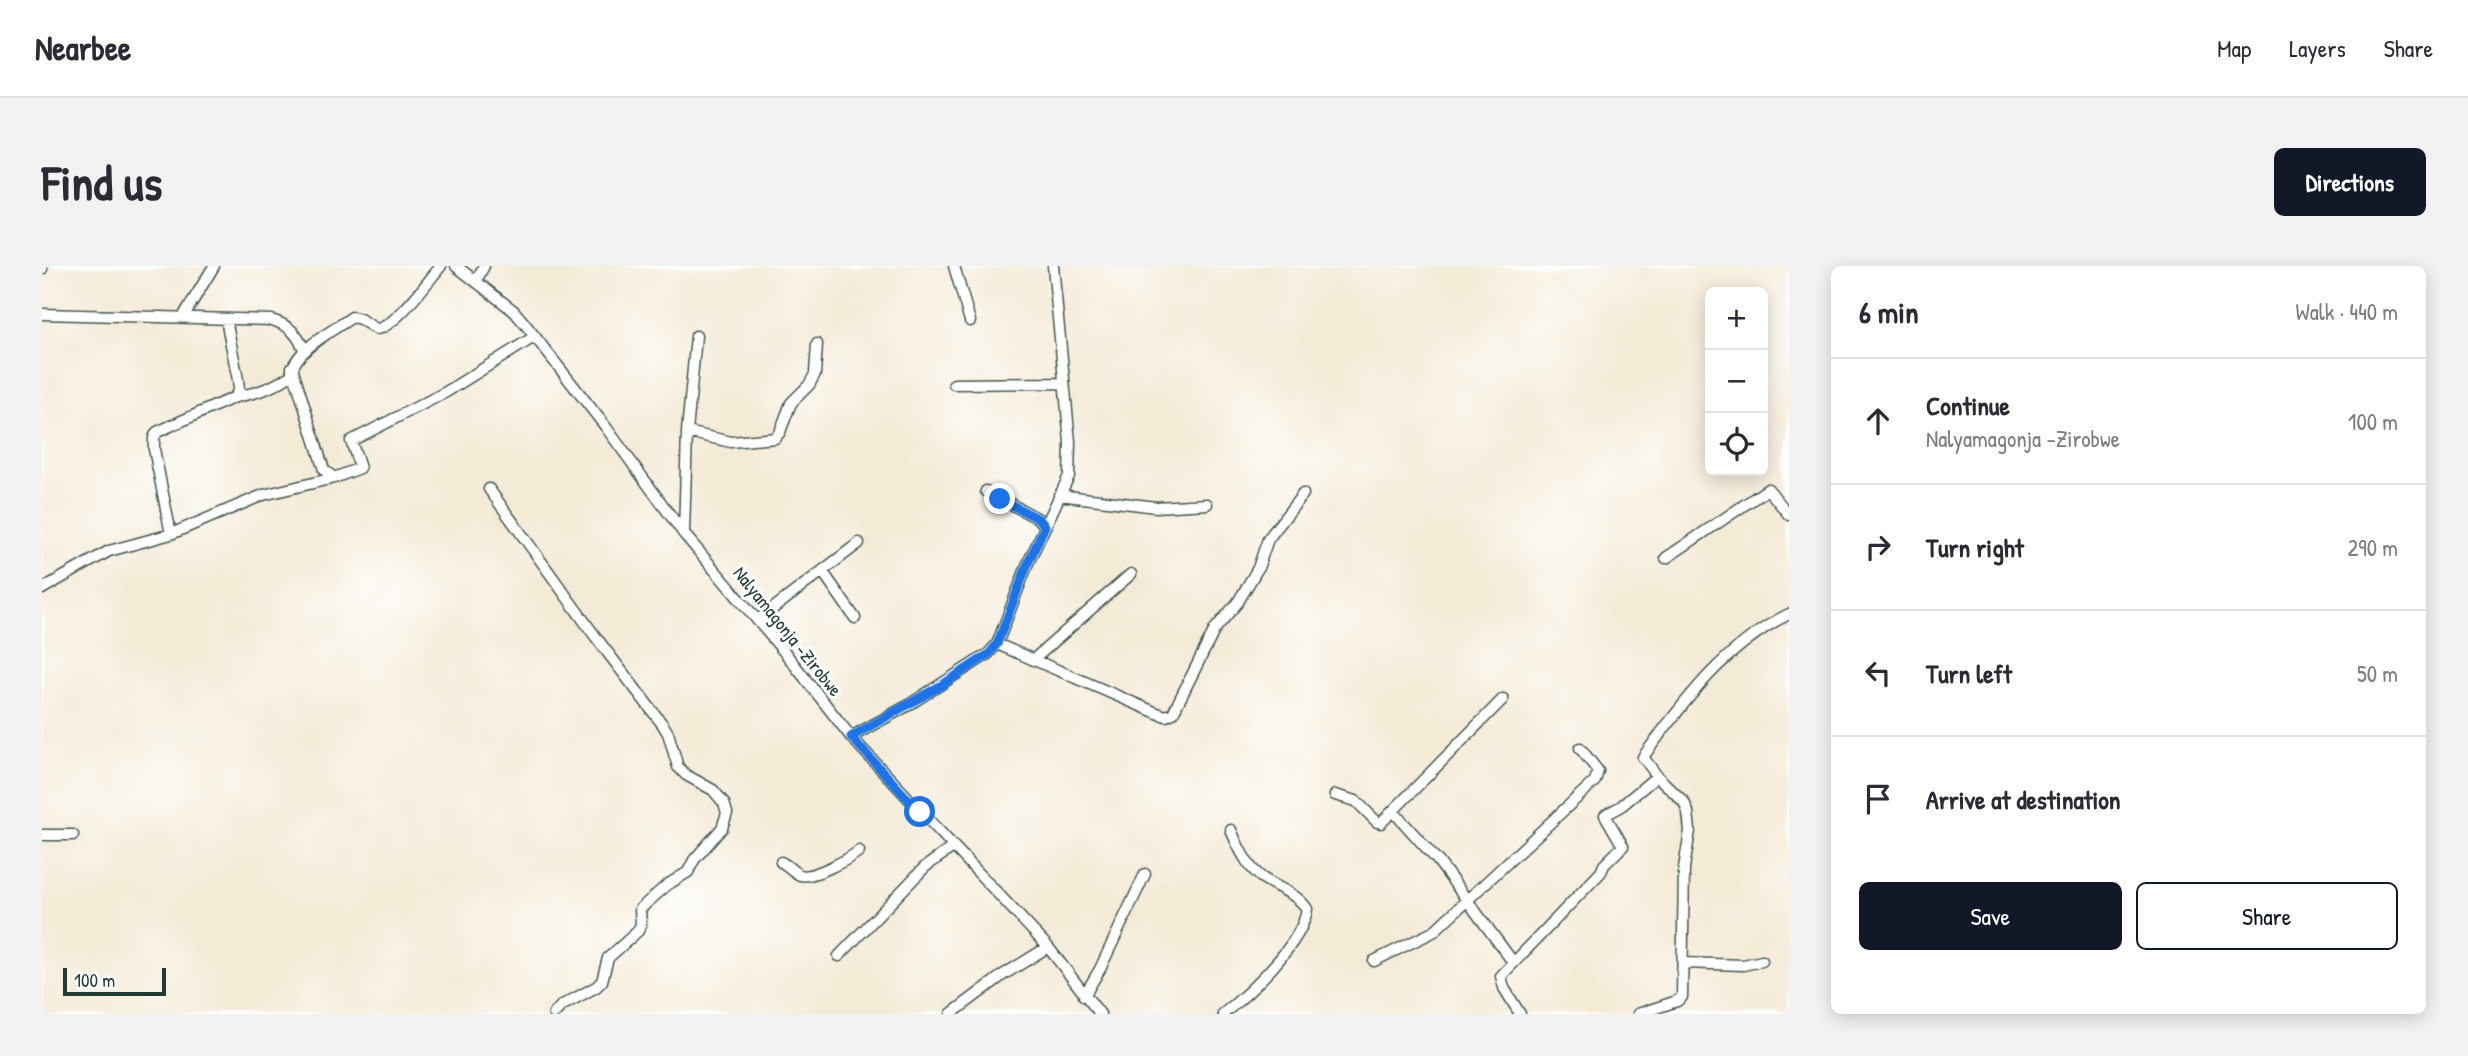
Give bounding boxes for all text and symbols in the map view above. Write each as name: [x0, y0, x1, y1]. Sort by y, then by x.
text: Nearbee: [35, 26, 131, 70]
text: Map: [2217, 32, 2251, 64]
text: Layers: [2289, 32, 2346, 64]
text: Share: [2384, 32, 2433, 64]
button: Directions: [2274, 148, 2426, 216]
text: Find us: [42, 149, 162, 215]
map controls: [1705, 287, 1768, 476]
button: +: [1705, 287, 1768, 350]
text: 6 min: [1859, 292, 1919, 332]
text: Walk · 440 m: [2295, 296, 2398, 327]
button: −: [1705, 350, 1768, 413]
text: Continue: [1926, 388, 2010, 423]
icon: ahead: [1859, 402, 1897, 440]
text: 100 m: [2348, 406, 2398, 437]
button: locate: [1705, 413, 1768, 476]
text: Nalyamagonja -Zirobwe: [1926, 423, 2120, 454]
route end: [984, 483, 1015, 514]
icon: right: [1859, 528, 1897, 566]
text: Turn right: [1926, 530, 2024, 565]
text: 290 m: [2348, 532, 2398, 563]
street label: Nalyamagonja -Zirobwe: [727, 561, 849, 702]
icon: left: [1859, 654, 1897, 692]
text: Turn left: [1926, 656, 2012, 691]
text: 50 m: [2357, 658, 2398, 689]
icon: arrive: [1859, 780, 1897, 818]
text: Arrive at destination: [1926, 782, 2121, 817]
route start: [904, 796, 935, 827]
button: Save: [1859, 882, 2122, 950]
button: Share: [2136, 882, 2398, 950]
scale bar: [63, 965, 166, 997]
text: 100 m: [74, 967, 115, 993]

